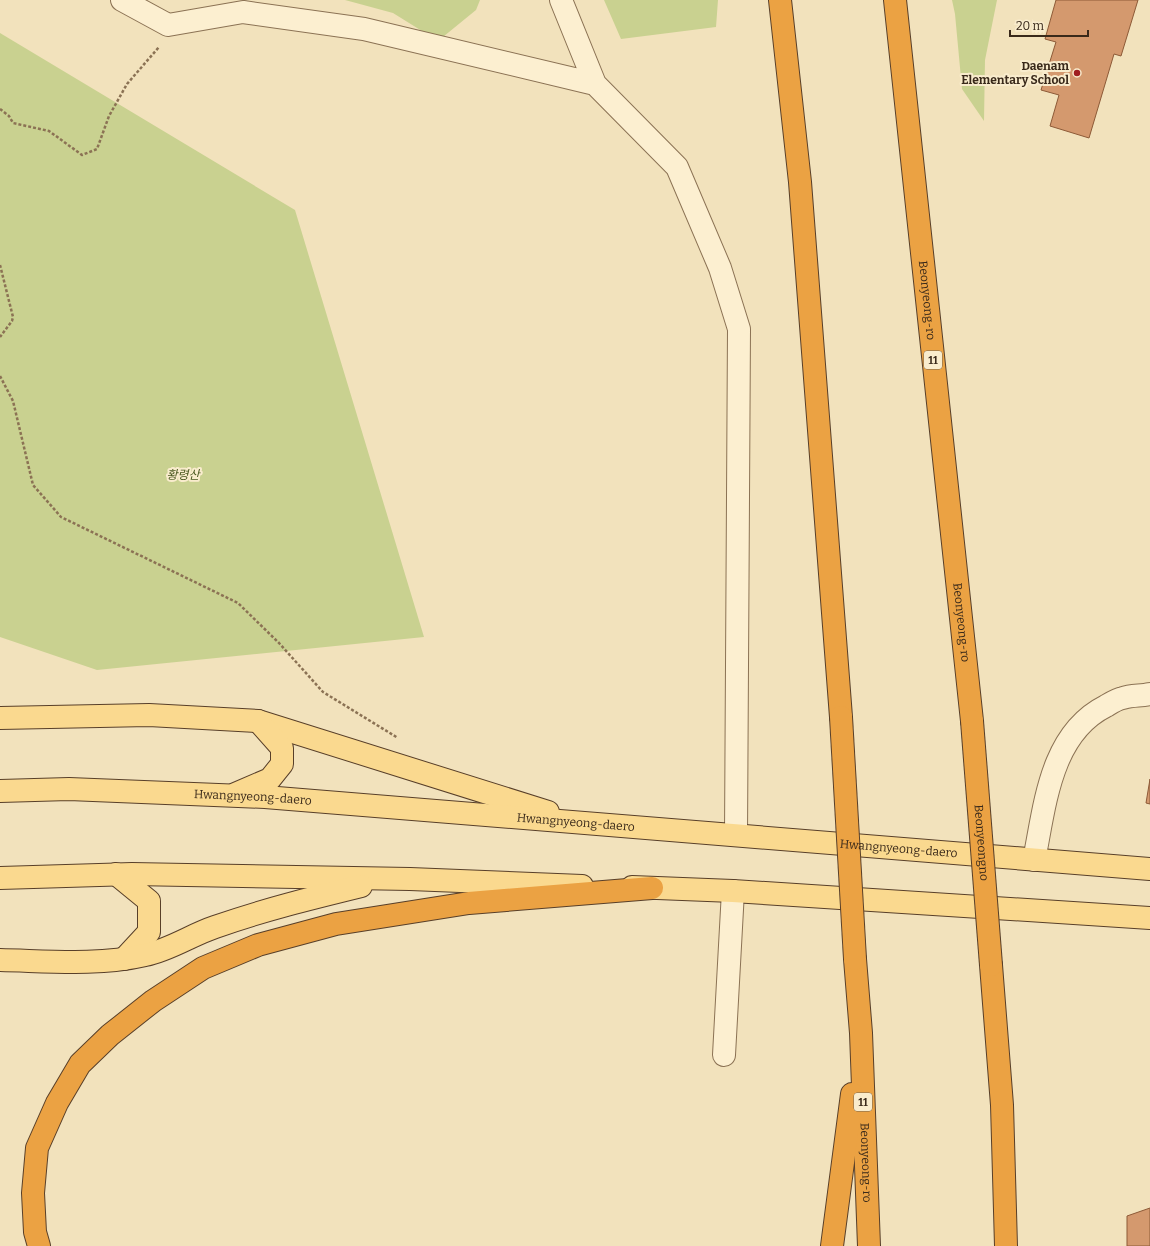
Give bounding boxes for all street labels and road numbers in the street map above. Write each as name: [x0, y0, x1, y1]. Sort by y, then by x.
street label: Beonyeong-ro: [916, 260, 938, 341]
road number: 11: [924, 351, 942, 369]
street label: Beonyeong-ro: [950, 582, 973, 663]
street label: Hwangnyeong-daero: [194, 787, 312, 808]
street label: Beonyeongno: [972, 804, 991, 881]
street label: Hwangnyeong-daero: [516, 811, 635, 834]
street label: Hwangnyeong-daero: [839, 837, 958, 860]
road number: 11: [854, 1093, 872, 1111]
street label: Beonyeong-ro: [857, 1123, 874, 1203]

